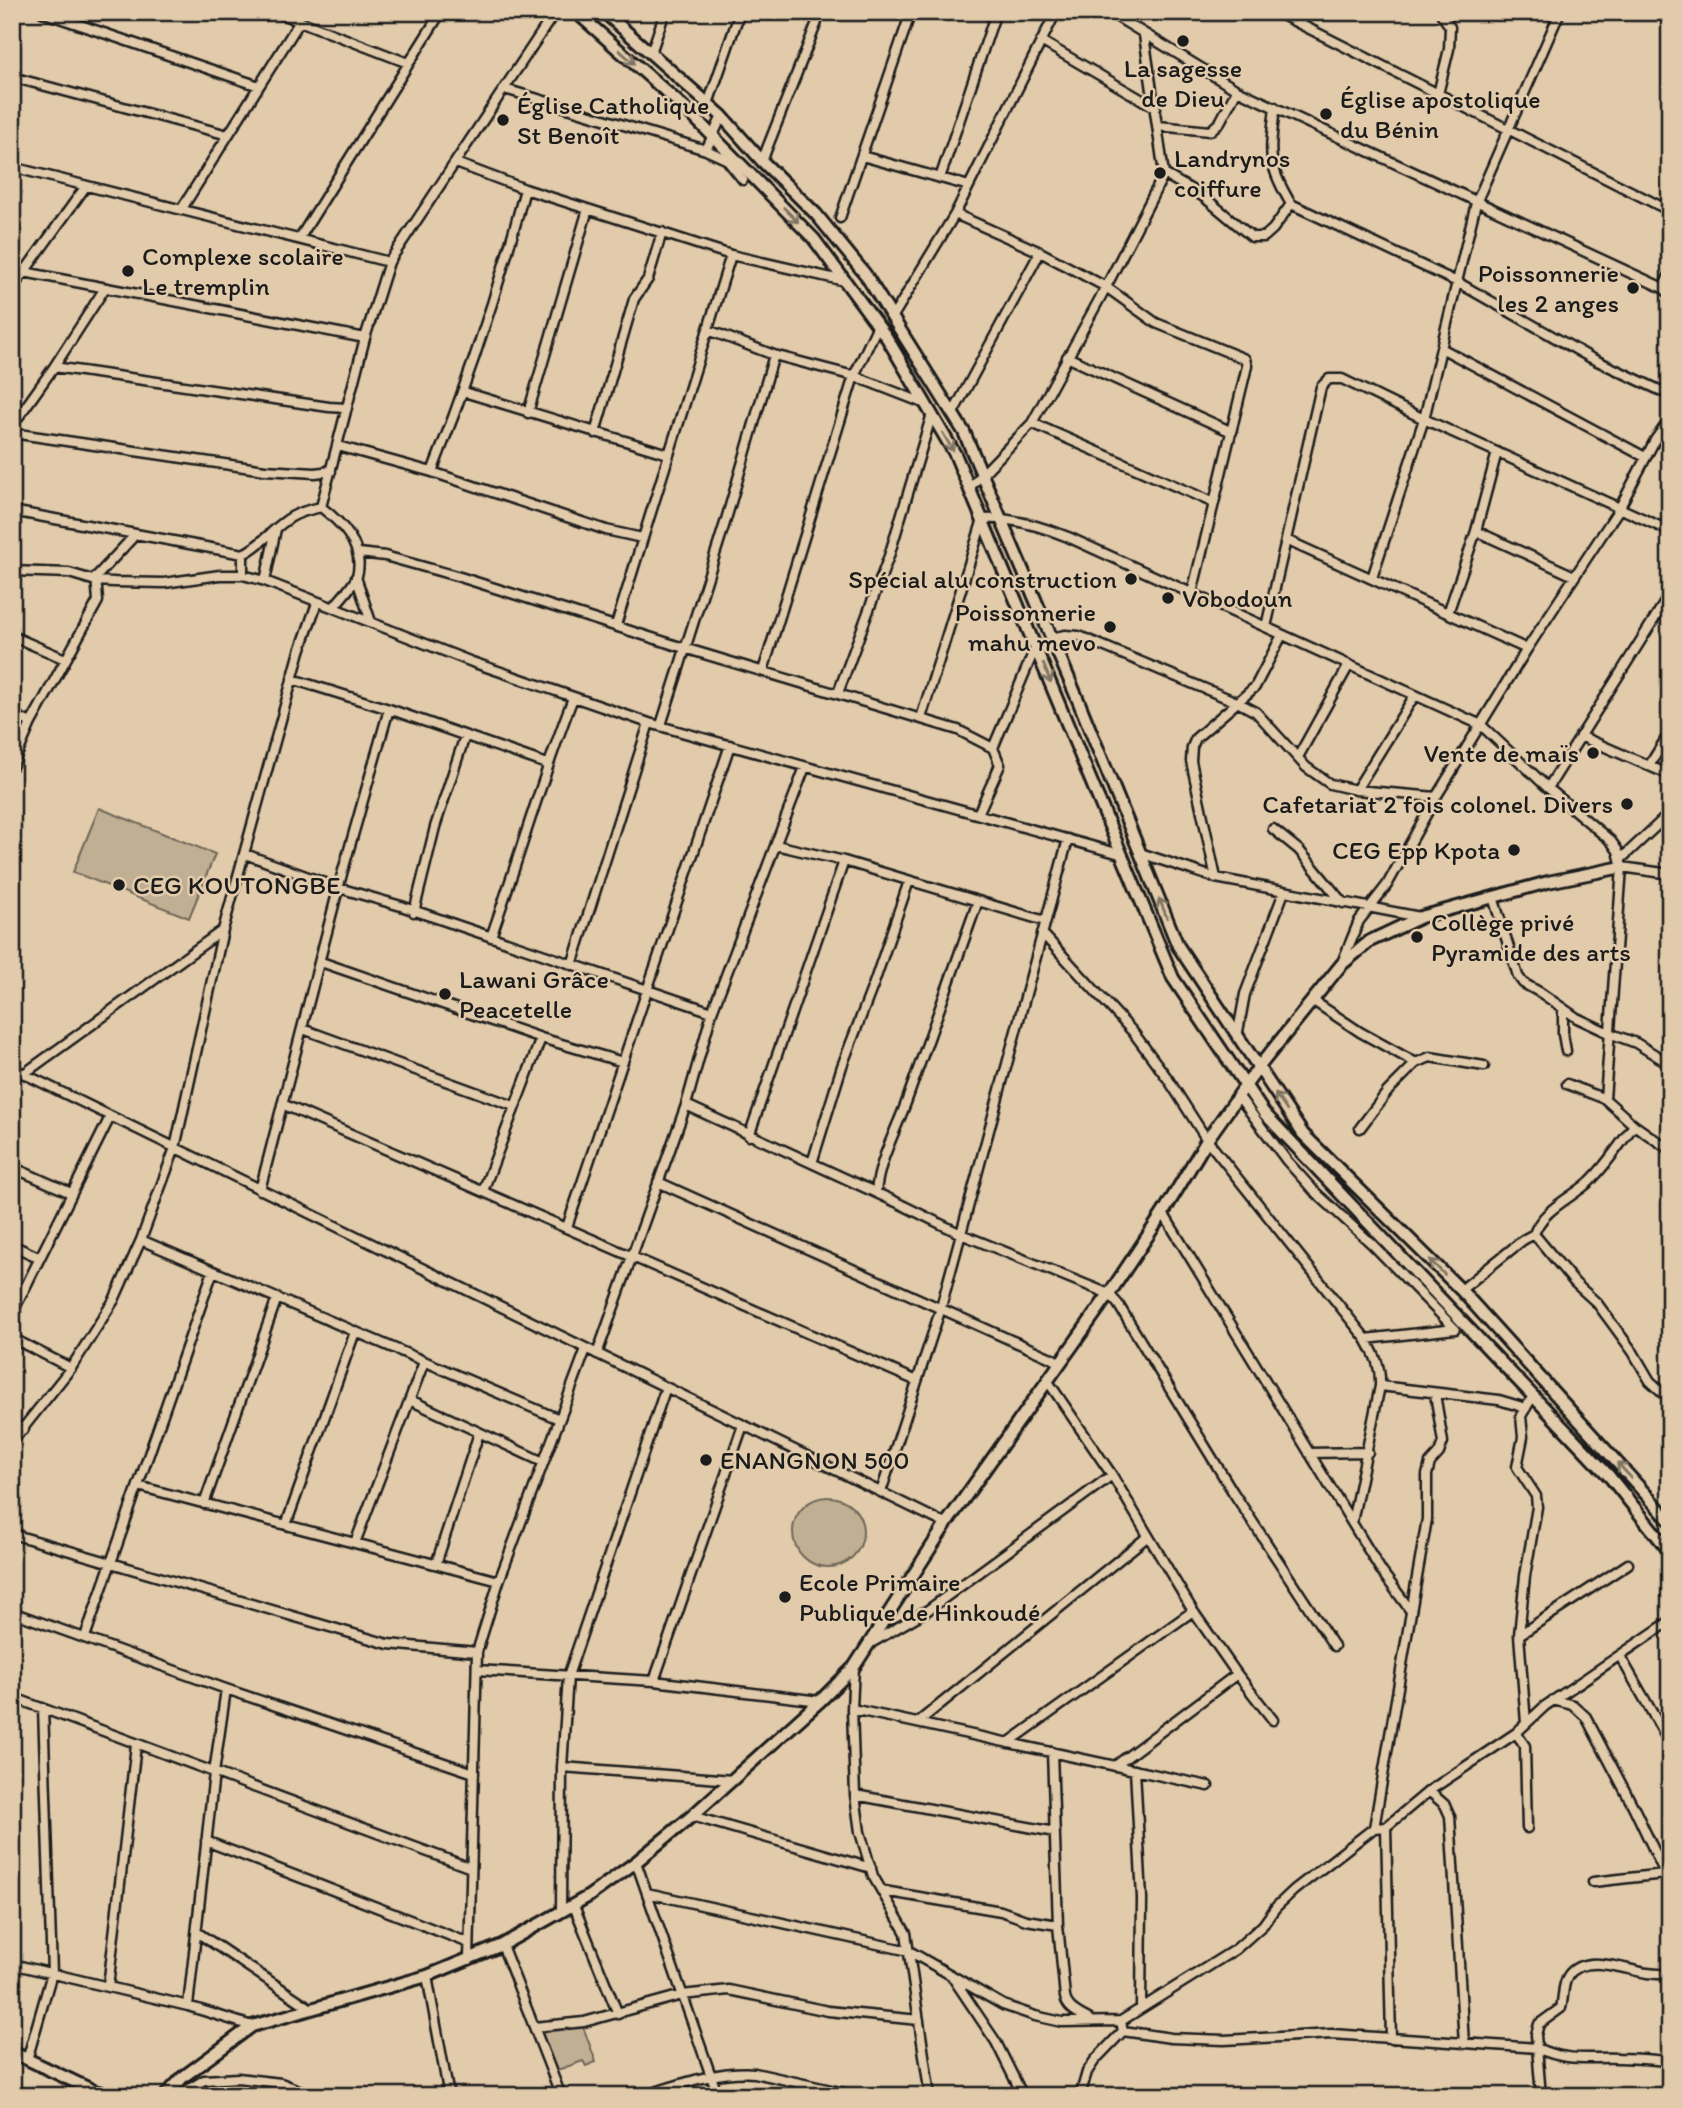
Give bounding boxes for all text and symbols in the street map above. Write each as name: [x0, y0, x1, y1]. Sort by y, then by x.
marker: La sagesse de Dieu: [1175, 33, 1191, 49]
one-way arrow: [618, 49, 636, 65]
place label: La sagesse de Dieu: [1124, 52, 1242, 114]
place label: Église apostolique du Bénin: [1340, 83, 1541, 145]
place label: Église Catholique St Benoît: [517, 89, 709, 151]
marker: Église apostolique du Bénin: [1318, 106, 1334, 122]
marker: Église Catholique St Benoît: [495, 112, 511, 128]
place label: Landrynos coiffure: [1174, 142, 1291, 204]
marker: Landrynos coiffure: [1152, 165, 1168, 181]
one-way arrow: [782, 206, 799, 223]
place label: Complexe scolaire Le tremplin: [142, 240, 344, 302]
place label: Poissonnerie les 2 anges: [1478, 257, 1619, 319]
marker: Complexe scolaire Le tremplin: [120, 263, 136, 279]
marker: Poissonnerie les 2 anges: [1625, 280, 1641, 296]
one-way arrow: [941, 431, 955, 451]
place label: Spécial alu construction: [848, 563, 1117, 595]
marker: Spécial alu construction: [1123, 571, 1139, 587]
place label: Vobodoun: [1182, 582, 1293, 614]
marker: Vobodoun: [1160, 590, 1176, 606]
place label: Poissonnerie mahu mevo: [955, 596, 1096, 658]
marker: Poissonnerie mahu mevo: [1102, 619, 1118, 635]
one-way arrow: [1041, 662, 1054, 683]
place label: Vente de maïs: [1424, 737, 1579, 769]
marker: Vente de maïs: [1585, 745, 1601, 761]
place label: Cafetariat 2 fois colonel. Divers: [1262, 788, 1613, 820]
marker: Cafetariat 2 fois colonel. Divers: [1619, 796, 1635, 812]
place label: CEG Epp Kpota: [1332, 834, 1500, 866]
marker: CEG Epp Kpota: [1506, 842, 1522, 858]
place label: CEG KOUTONGBE: [133, 869, 341, 901]
marker: CEG KOUTONGBE: [111, 877, 127, 893]
one-way arrow: [1156, 898, 1169, 919]
place label: Collège privé Pyramide des arts: [1431, 906, 1631, 968]
marker: Collège privé Pyramide des arts: [1409, 929, 1425, 945]
place label: Lawani Grâce Peacetelle: [459, 963, 609, 1025]
marker: Lawani Grâce Peacetelle: [437, 986, 453, 1002]
one-way arrow: [1274, 1093, 1288, 1112]
one-way arrow: [1429, 1258, 1446, 1275]
place label: ENANGNON 500: [720, 1444, 909, 1476]
marker: ENANGNON 500: [698, 1452, 714, 1468]
one-way arrow: [1616, 1462, 1633, 1479]
place label: Ecole Primaire Publique de Hinkoudé: [799, 1566, 1040, 1628]
marker: Ecole Primaire Publique de Hinkoudé: [777, 1589, 793, 1605]

